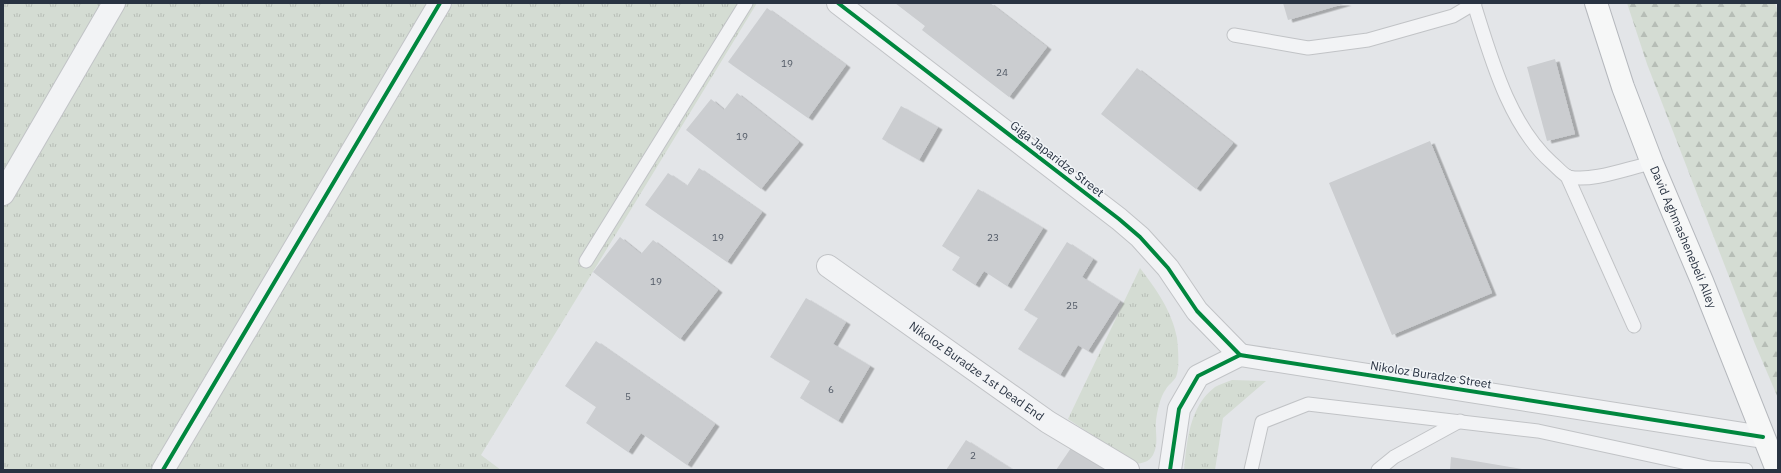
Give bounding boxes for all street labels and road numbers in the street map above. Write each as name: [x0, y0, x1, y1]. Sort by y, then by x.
street label: Giga Japaridze Street: [1007, 117, 1107, 200]
street label: David Aghmashenebeli Alley: [1647, 163, 1720, 310]
street label: Nikoloz Buradze 1st Dead End: [906, 318, 1047, 424]
street label: Nikoloz Buradze Street: [1369, 357, 1493, 392]

